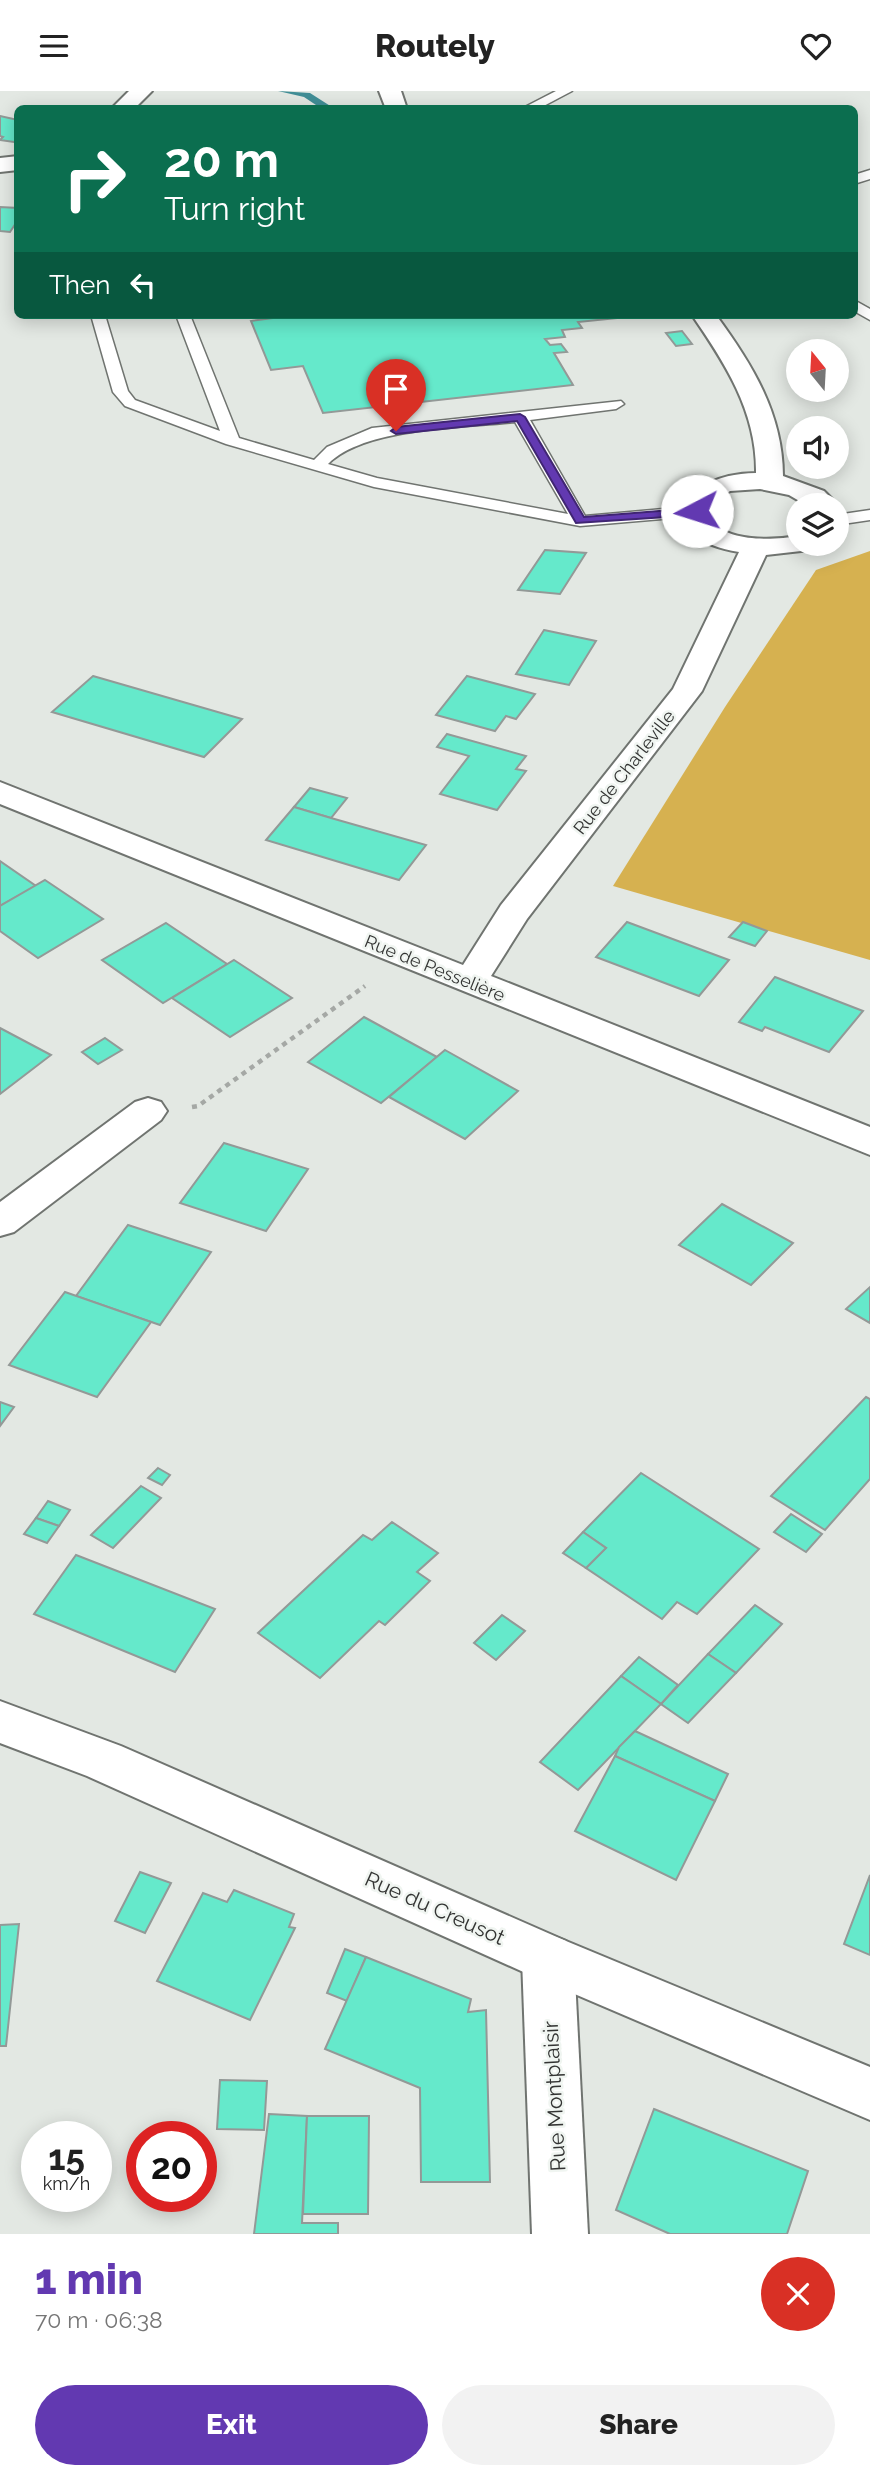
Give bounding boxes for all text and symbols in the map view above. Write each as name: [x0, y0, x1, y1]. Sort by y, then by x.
icon: menu: [35, 27, 73, 65]
text: Routely: [375, 27, 495, 64]
icon: heart: [797, 27, 835, 65]
text: 20 m: [164, 131, 279, 188]
icon: right: [49, 133, 140, 224]
text: Turn right: [164, 190, 305, 227]
icon: left: [124, 266, 162, 304]
text: Then: [49, 270, 110, 300]
north arrow: [786, 339, 849, 403]
map controls: [786, 339, 849, 556]
pin: [366, 359, 426, 431]
icon: arrive: [377, 370, 415, 408]
button: sound: [786, 416, 849, 479]
position arrow: [660, 474, 734, 548]
button: layers: [786, 493, 849, 556]
street label: Rue de Charleville: [569, 705, 679, 838]
street label: Rue de Pesselière: [362, 930, 509, 1006]
street label: Rue du Creusot: [361, 1866, 509, 1950]
street label: Rue Montplaisir: [538, 2020, 570, 2172]
speed limit sign: 20: [126, 2121, 217, 2212]
text: 15: [48, 2137, 85, 2178]
text: km/h: [43, 2173, 90, 2194]
text: 1 min: [35, 2255, 143, 2304]
button: close: [761, 2257, 835, 2331]
text: 70 m · 06:38: [35, 2306, 163, 2333]
button: Exit: [35, 2385, 428, 2465]
button: Share: [442, 2385, 835, 2465]

